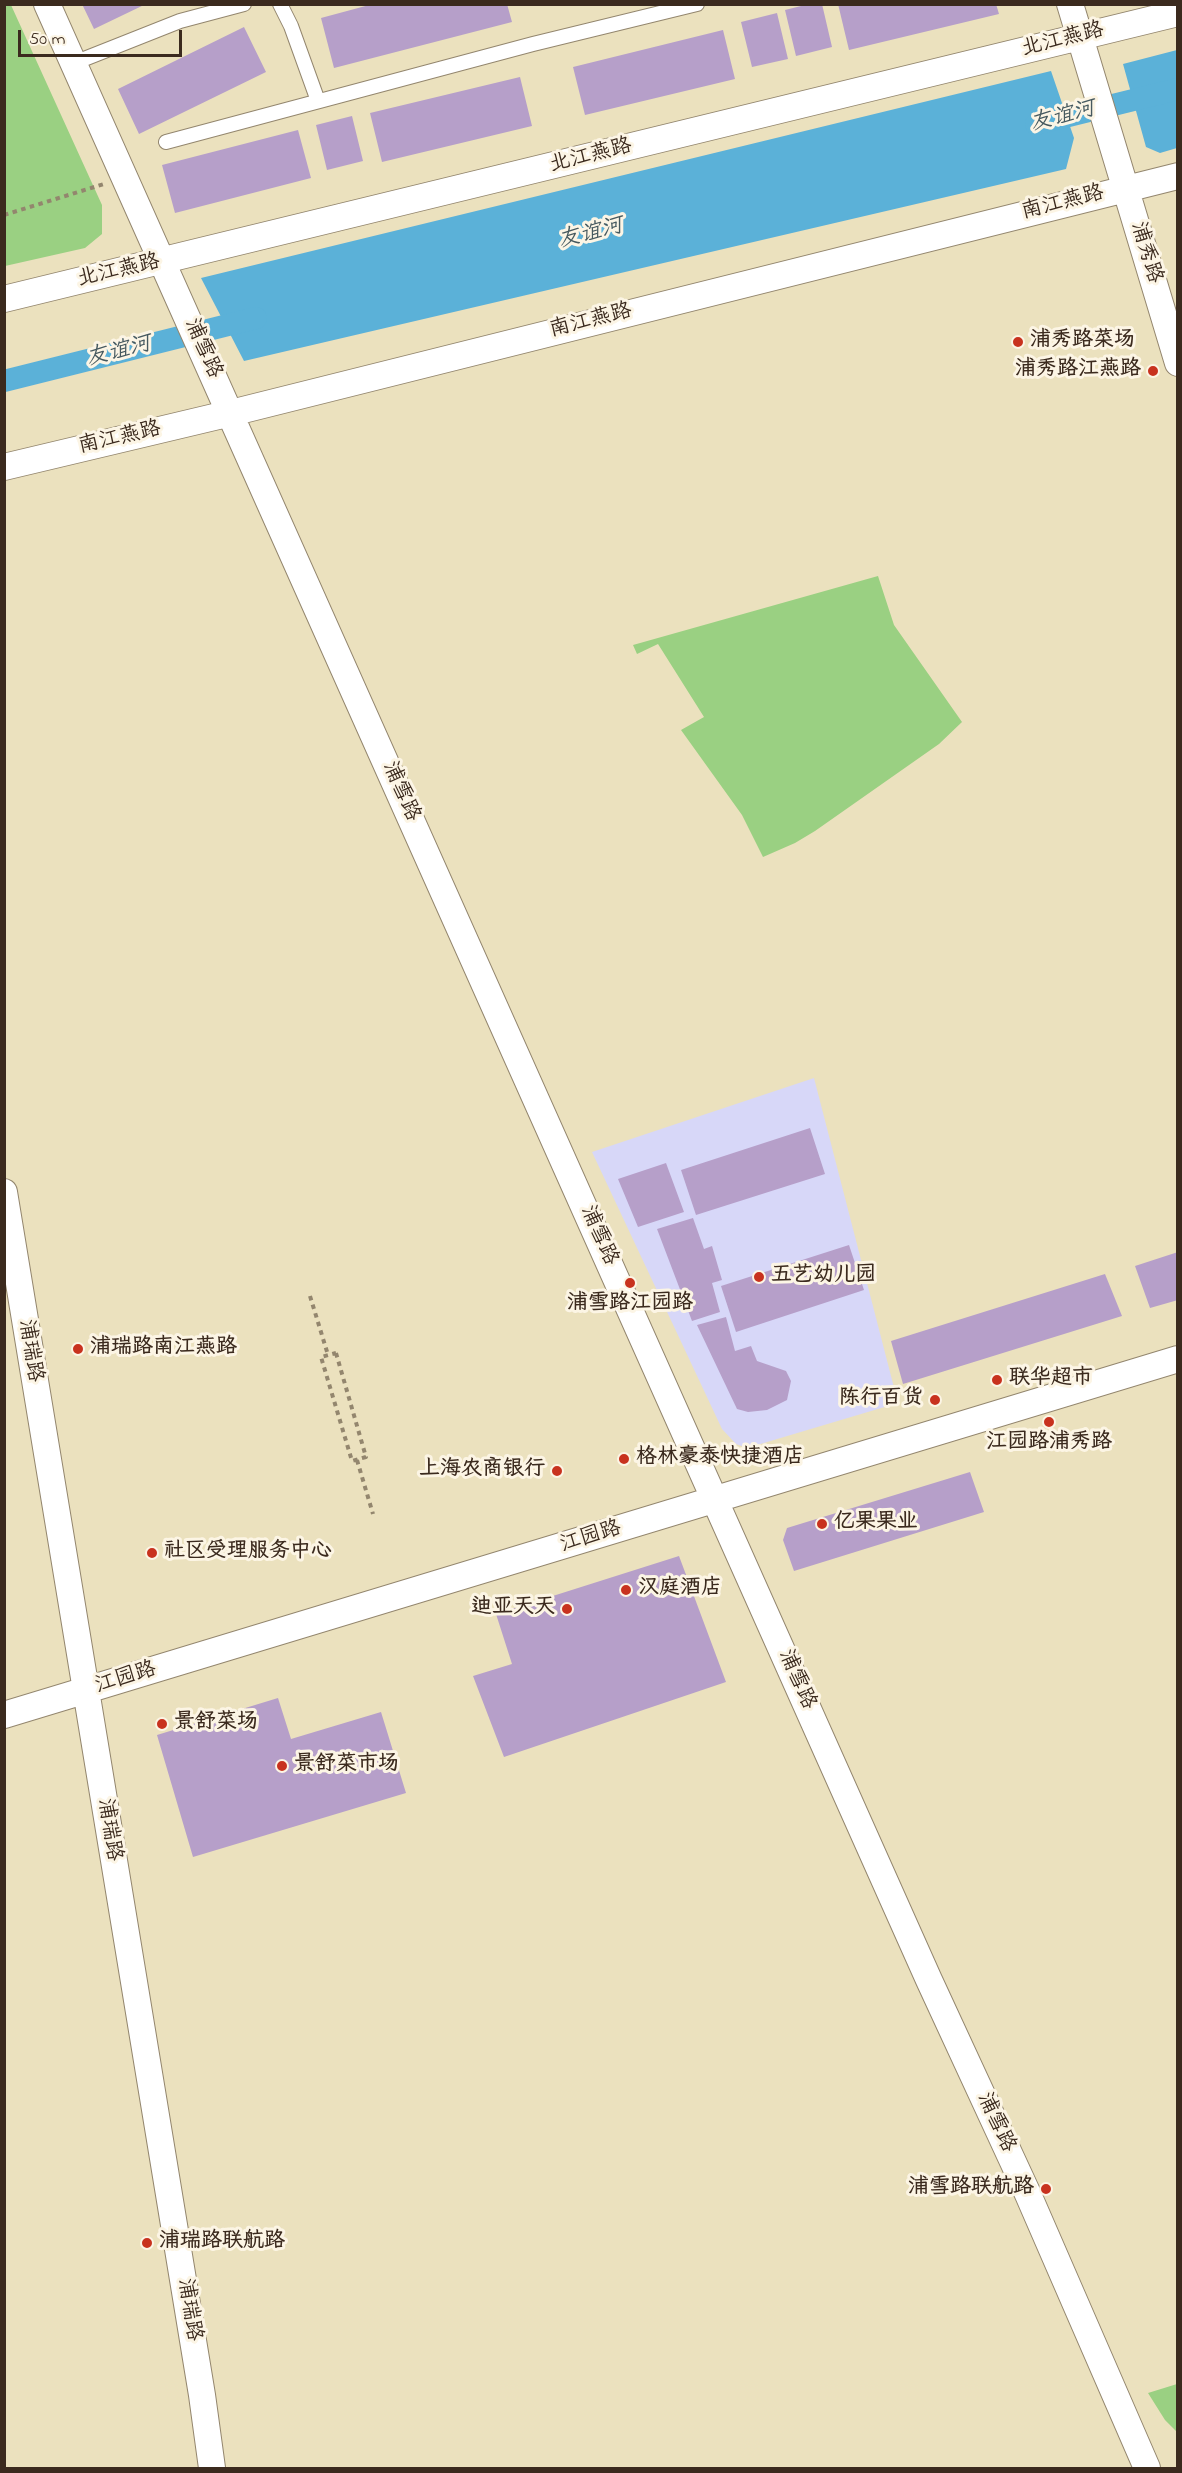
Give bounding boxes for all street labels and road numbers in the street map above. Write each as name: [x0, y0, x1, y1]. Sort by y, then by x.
street label: 北江燕路: [1019, 19, 1107, 63]
street label: 北江燕路: [547, 135, 635, 179]
street label: 南江燕路: [1019, 182, 1107, 226]
street label: 浦秀路: [1124, 219, 1166, 287]
street label: 北江燕路: [75, 250, 163, 294]
street label: 南江燕路: [547, 300, 635, 344]
street label: 浦雪路: [178, 315, 226, 383]
street label: 南江燕路: [76, 417, 164, 461]
street label: 浦雪路: [376, 758, 424, 826]
street label: 浦雪路: [574, 1202, 622, 1270]
street label: 浦瑞路: [12, 1318, 46, 1384]
street label: 江园路: [557, 1517, 625, 1559]
street label: 浦雪路: [772, 1646, 820, 1714]
street label: 江园路: [92, 1658, 160, 1700]
street label: 浦瑞路: [91, 1797, 125, 1863]
street label: 浦雪路: [970, 2089, 1020, 2157]
street label: 浦瑞路: [171, 2277, 205, 2343]

